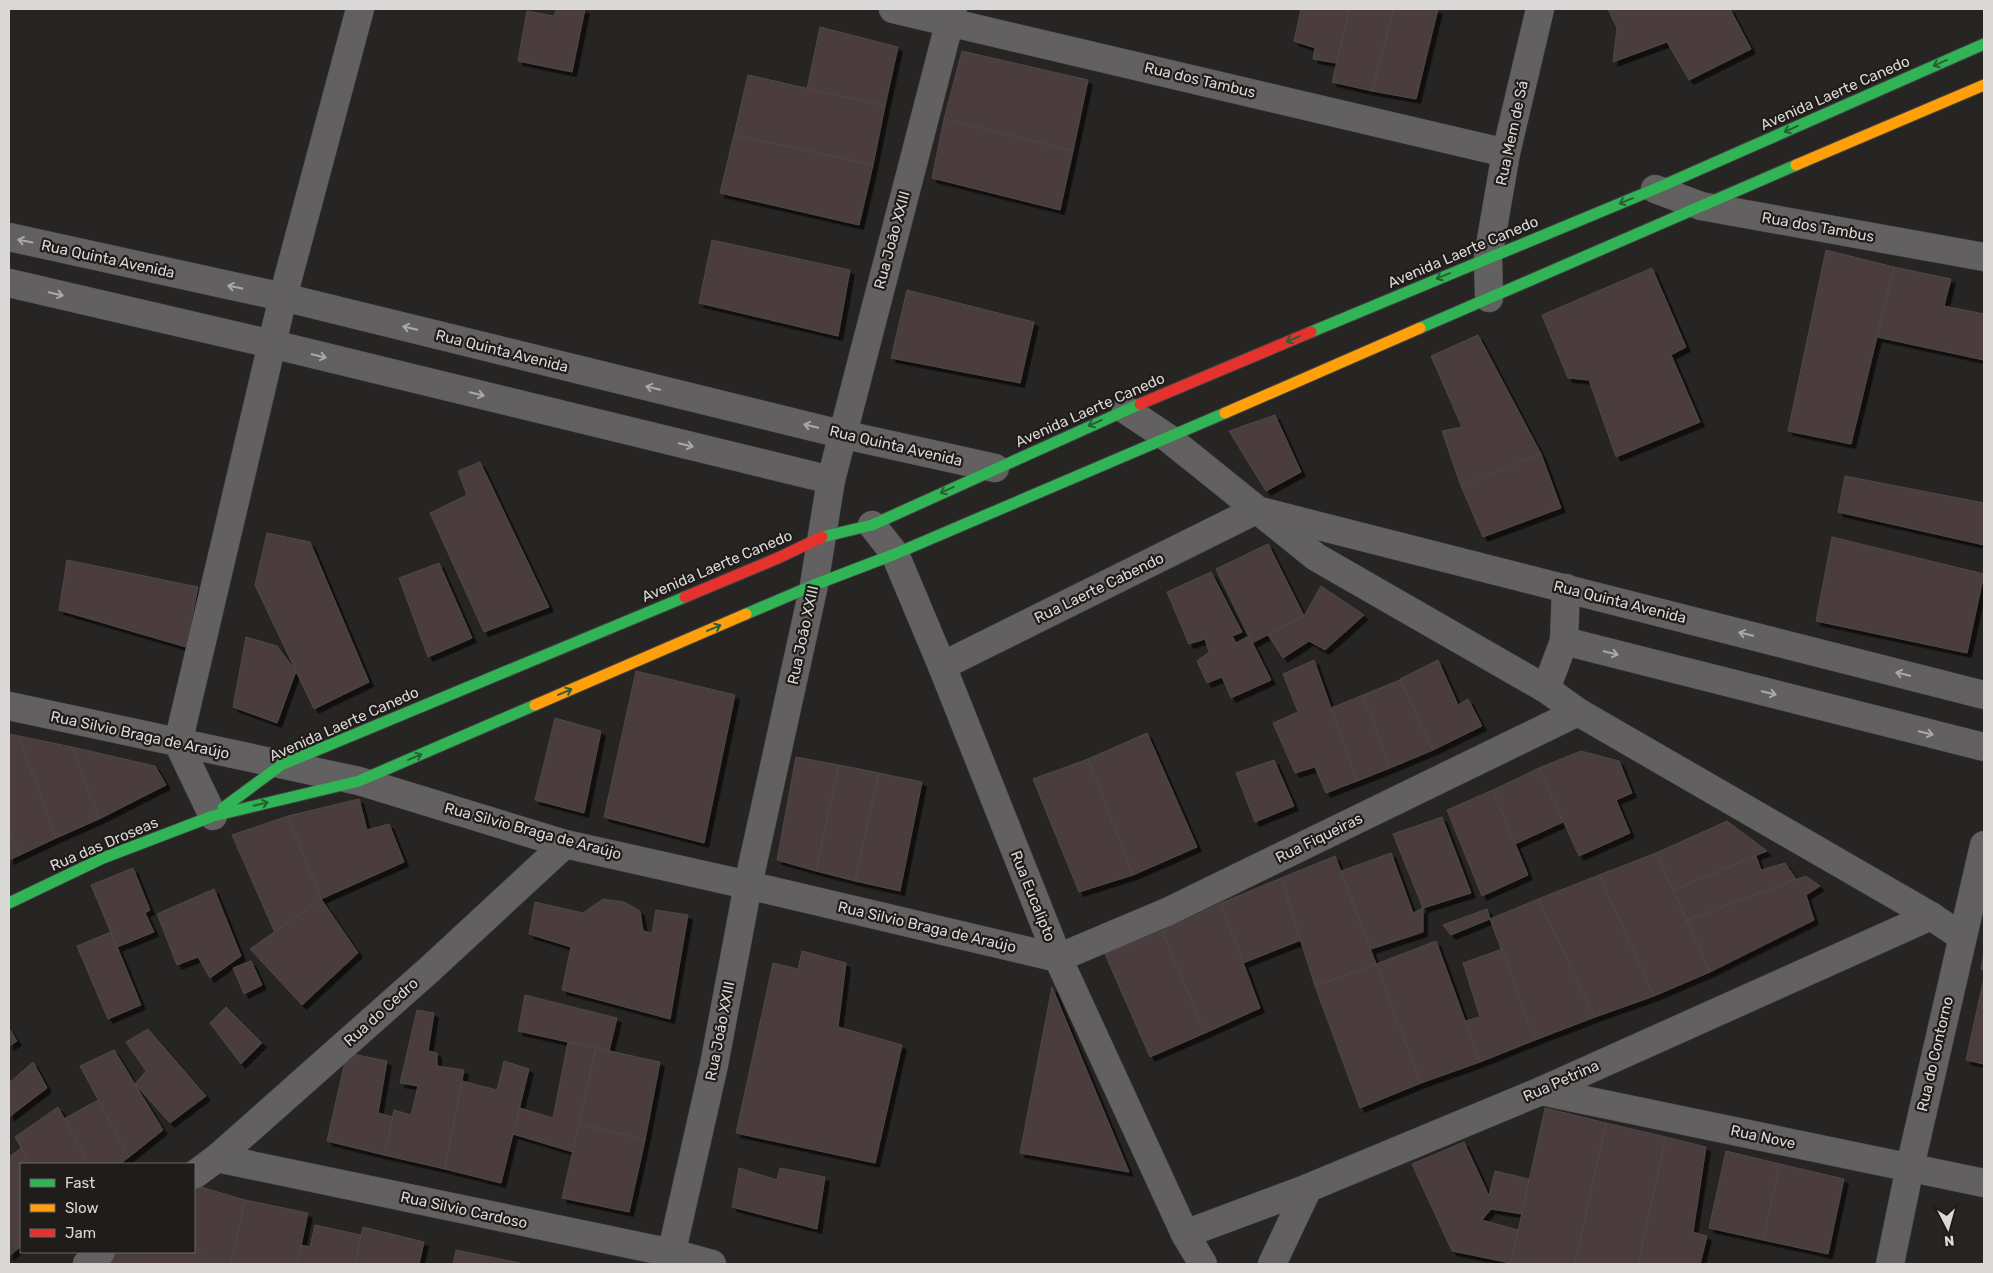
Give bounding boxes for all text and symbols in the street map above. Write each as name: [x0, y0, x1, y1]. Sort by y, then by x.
street label: Avenida Laerte Canedo: [1757, 52, 1913, 134]
street label: Rua dos Tambus: [1143, 58, 1258, 102]
one-way arrow: [1933, 59, 1948, 69]
street label: Rua Mem de Sá: [1492, 79, 1532, 187]
one-way arrow: [1784, 124, 1799, 134]
street label: Rua João XXIII: [870, 189, 914, 291]
one-way arrow: [1619, 197, 1634, 206]
street label: Rua dos Tambus: [1760, 208, 1876, 246]
street label: Avenida Laerte Canedo: [1385, 212, 1541, 292]
one-way arrow: [18, 235, 34, 245]
street label: Rua Quinta Avenida: [40, 236, 176, 282]
one-way arrow: [1436, 272, 1451, 281]
one-way arrow: [228, 282, 244, 291]
one-way arrow: [48, 290, 64, 299]
one-way arrow: [403, 323, 419, 332]
street label: Rua Quinta Avenida: [434, 326, 570, 376]
one-way arrow: [1286, 335, 1301, 345]
one-way arrow: [310, 352, 326, 361]
street label: Avenida Laerte Canedo: [1012, 369, 1168, 451]
one-way arrow: [646, 383, 662, 392]
one-way arrow: [468, 390, 484, 399]
one-way arrow: [1088, 419, 1103, 429]
one-way arrow: [804, 421, 820, 431]
street label: Rua Quinta Avenida: [828, 422, 964, 470]
one-way arrow: [677, 441, 693, 450]
one-way arrow: [940, 486, 955, 495]
street label: Avenida Laerte Canedo: [639, 526, 795, 606]
street label: Rua Laerte Cabendo: [1031, 549, 1167, 627]
street label: Rua Quinta Avenida: [1552, 577, 1688, 627]
street label: Rua João XXIII: [784, 584, 822, 686]
one-way arrow: [706, 623, 721, 633]
one-way arrow: [1738, 629, 1754, 638]
one-way arrow: [1603, 649, 1619, 658]
one-way arrow: [1896, 669, 1912, 679]
street label: Avenida Laerte Canedo: [266, 683, 422, 765]
one-way arrow: [557, 687, 572, 697]
one-way arrow: [1760, 688, 1776, 698]
street label: Rua Silvio Braga de Araújo: [49, 707, 231, 763]
one-way arrow: [1918, 728, 1934, 738]
one-way arrow: [407, 751, 422, 761]
one-way arrow: [252, 799, 268, 808]
street label: Rua Silvio Braga de Araújo: [443, 799, 623, 863]
street label: Rua Fiqueiras: [1272, 809, 1366, 867]
street label: Rua das Droseas: [47, 813, 161, 875]
street label: Rua Eucalipto: [1007, 848, 1059, 944]
street label: Rua Silvio Braga de Araújo: [836, 898, 1018, 956]
street label: Rua do Cedro: [340, 974, 422, 1050]
street label: Rua João XXIII: [702, 980, 738, 1082]
street label: Rua do Contorno: [1913, 995, 1957, 1113]
street label: Rua Petrina: [1520, 1056, 1602, 1106]
street label: Rua Nove: [1729, 1121, 1797, 1153]
legend: [20, 1163, 195, 1253]
text: Fast: [65, 1174, 95, 1192]
street label: Rua Silvio Cardoso: [399, 1188, 529, 1232]
text: Slow: [65, 1199, 98, 1217]
north arrow: [1923, 1203, 1973, 1253]
text: Jam: [65, 1224, 96, 1242]
text: N: [1943, 1231, 1955, 1249]

